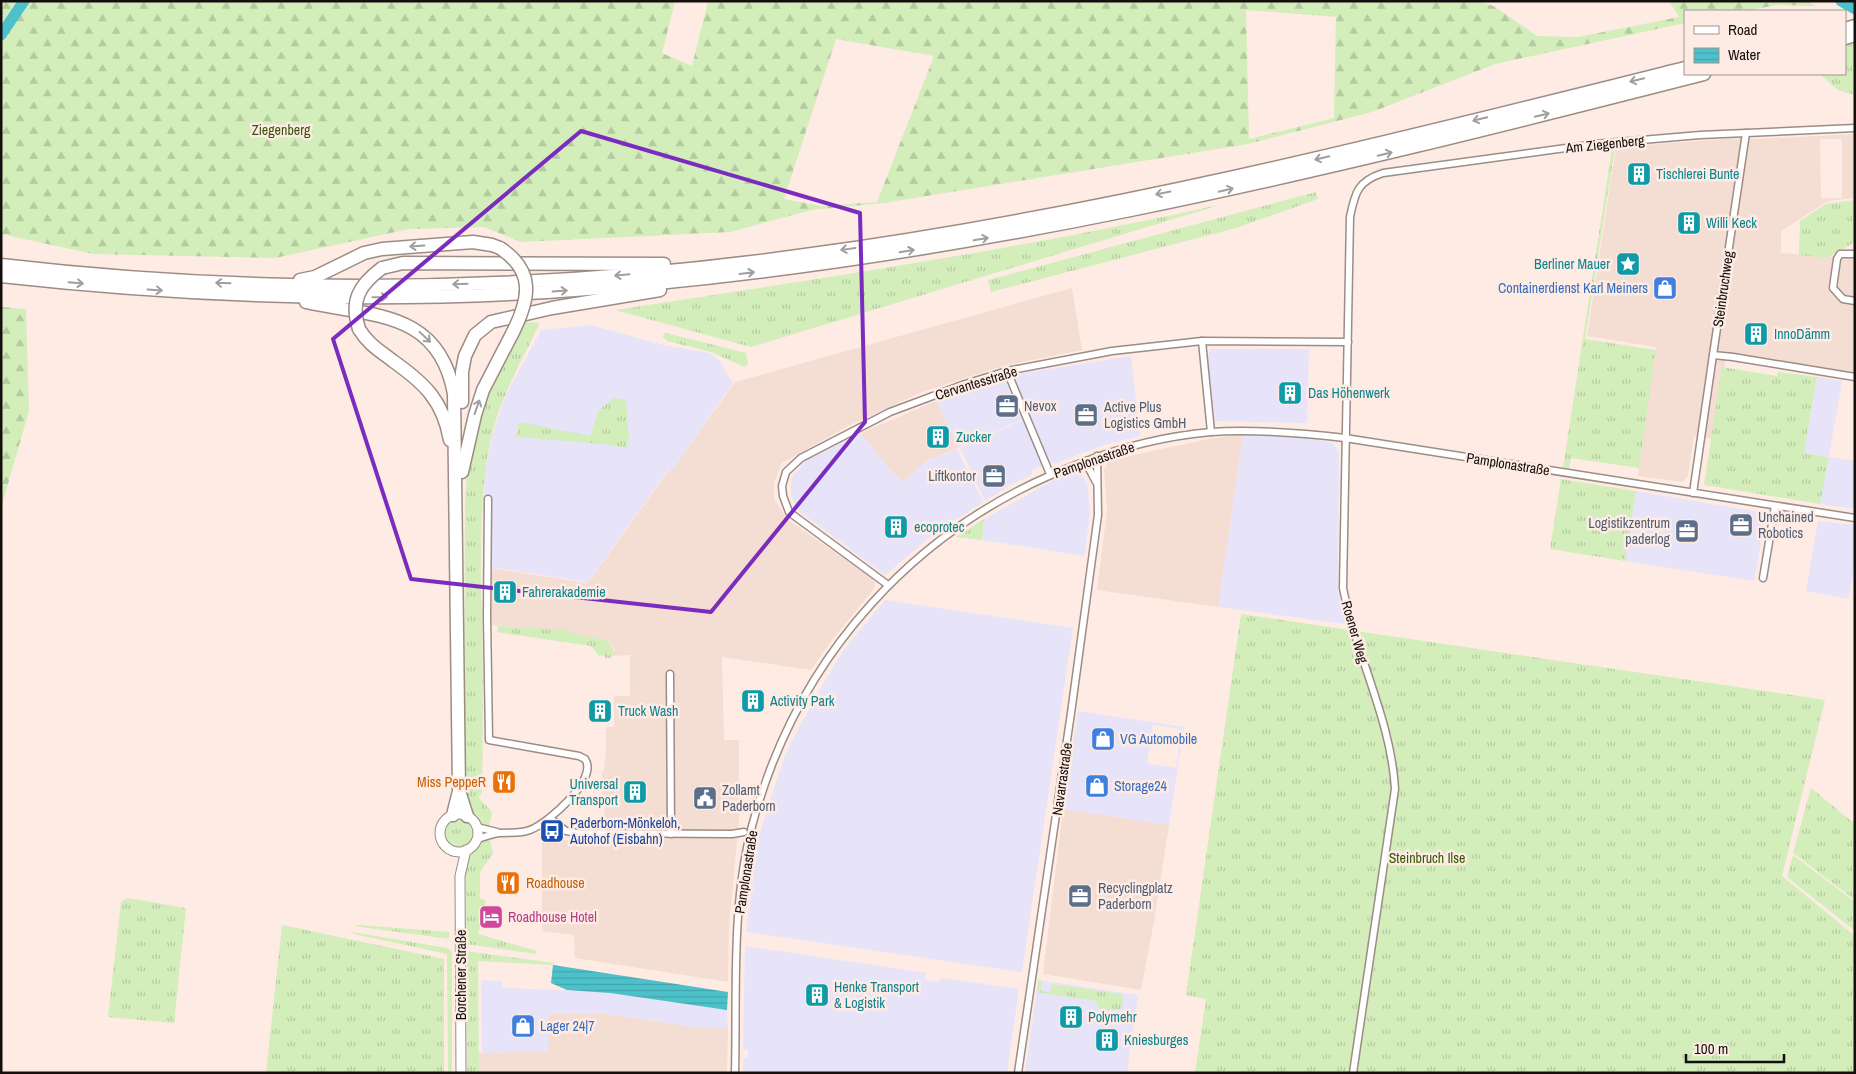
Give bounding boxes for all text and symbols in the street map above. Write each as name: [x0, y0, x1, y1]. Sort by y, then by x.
legend: [1684, 10, 1846, 75]
text: Road: [1728, 19, 1757, 40]
text: Water: [1728, 44, 1760, 65]
one-way arrow: [1630, 76, 1646, 85]
one-way arrow: [1534, 110, 1550, 119]
one-way arrow: [1472, 115, 1488, 124]
park label: Ziegenberg: [252, 121, 311, 139]
street label: Am Ziegenberg: [1564, 131, 1646, 157]
one-way arrow: [1376, 149, 1392, 158]
one-way arrow: [1314, 153, 1330, 163]
building icon: Tischlerei Bunte: [1626, 161, 1652, 187]
place label: Tischlerei Bunte: [1656, 165, 1739, 183]
one-way arrow: [1218, 185, 1234, 194]
one-way arrow: [1156, 188, 1172, 198]
building icon: Willi Keck: [1676, 210, 1702, 236]
place label: Willi Keck: [1706, 214, 1757, 232]
one-way arrow: [973, 233, 989, 243]
one-way arrow: [409, 241, 425, 250]
one-way arrow: [841, 244, 857, 254]
one-way arrow: [899, 245, 915, 255]
street label: Steinbruchweg: [1709, 249, 1737, 328]
place icon: Berliner Mauer: [1615, 251, 1641, 277]
place label: Berliner Mauer: [1534, 255, 1610, 273]
one-way arrow: [738, 268, 754, 278]
one-way arrow: [615, 270, 631, 279]
shop icon: Containerdienst Karl Meiners: [1652, 275, 1678, 301]
one-way arrow: [215, 278, 232, 288]
one-way arrow: [68, 279, 84, 288]
place label: Containerdienst Karl Meiners: [1498, 279, 1648, 297]
one-way arrow: [453, 280, 469, 289]
one-way arrow: [147, 285, 163, 294]
one-way arrow: [552, 286, 568, 295]
one-way arrow: [372, 292, 388, 302]
building icon: InnoDämm: [1743, 321, 1769, 347]
place label: InnoDämm: [1774, 325, 1830, 343]
one-way arrow: [419, 331, 431, 343]
street label: Cervantesstraße: [933, 362, 1019, 404]
building icon: Das Höhenwerk: [1277, 380, 1303, 406]
place label: Das Höhenwerk: [1308, 384, 1390, 402]
office icon: Nevox: [994, 393, 1020, 419]
place label: Nevox: [1024, 397, 1057, 415]
place label: Active Plus Logistics GmbH: [1103, 398, 1186, 432]
one-way arrow: [473, 400, 482, 416]
office icon: Active Plus Logistics GmbH: [1073, 402, 1099, 428]
building icon: Zucker: [925, 424, 951, 450]
place label: Zucker: [956, 428, 991, 446]
street label: Pamplonastraße: [1051, 438, 1137, 482]
street label: Pamplonastraße: [1465, 449, 1551, 479]
office icon: Liftkontor: [981, 463, 1007, 489]
place label: Liftkontor: [928, 467, 976, 485]
place label: Unchained Robotics: [1758, 508, 1814, 542]
office icon: Unchained Robotics: [1728, 512, 1754, 538]
building icon: ecoprotec: [883, 514, 909, 540]
place label: Logistikzentrum paderlog: [1588, 514, 1671, 548]
place label: ecoprotec: [914, 518, 965, 536]
office icon: Logistikzentrum paderlog: [1674, 518, 1700, 544]
building icon: Fahrerakademie: [492, 579, 518, 605]
place label: Fahrerakademie: [522, 583, 606, 601]
street label: Roener Weg: [1337, 599, 1373, 666]
building icon: Activity Park: [740, 688, 766, 714]
place label: Activity Park: [769, 692, 835, 710]
building icon: Truck Wash: [587, 698, 613, 724]
place label: Truck Wash: [618, 702, 678, 720]
shop icon: VG Automobile: [1090, 726, 1116, 752]
place label: VG Automobile: [1120, 730, 1197, 748]
street label: Navarrastraße: [1048, 741, 1076, 817]
restaurant icon: Miss PeppeR: [491, 769, 517, 795]
place label: Miss PeppeR: [417, 773, 486, 791]
shop icon: Storage24: [1084, 773, 1110, 799]
place label: Universal Transport: [569, 775, 618, 809]
place label: Storage24: [1114, 777, 1168, 795]
building icon: Universal Transport: [622, 779, 648, 805]
place label: Zollamt Paderborn: [722, 781, 776, 815]
public building icon: Zollamt Paderborn: [692, 785, 718, 811]
place label: Paderborn-Mönkeloh, Autohof (Eisbahn): [569, 814, 680, 848]
bus stop icon: Paderborn-Mönkeloh, Autohof (Eisbahn): [539, 818, 565, 844]
street label: Pamplonastraße: [731, 829, 761, 915]
park label: Steinbruch Ilse: [1389, 849, 1465, 867]
restaurant icon: Roadhouse: [495, 870, 521, 896]
place label: Roadhouse: [526, 874, 585, 892]
place label: Recyclingplatz Paderborn: [1098, 879, 1173, 913]
office icon: Recyclingplatz Paderborn: [1067, 883, 1093, 909]
hotel icon: Roadhouse Hotel: [478, 904, 504, 930]
place label: Roadhouse Hotel: [508, 908, 597, 926]
street label: Borchener Straße: [452, 930, 470, 1020]
place label: Henke Transport & Logistik: [834, 978, 919, 1012]
building icon: Henke Transport & Logistik: [804, 982, 830, 1008]
building icon: Polymehr: [1058, 1004, 1084, 1030]
place label: Polymehr: [1088, 1008, 1137, 1026]
shop icon: Lager 24|7: [510, 1013, 536, 1039]
place label: Lager 24|7: [540, 1017, 595, 1035]
building icon: Kniesburges: [1094, 1027, 1120, 1053]
place label: Kniesburges: [1124, 1031, 1189, 1049]
scale bar: [1686, 1032, 1784, 1064]
text: 100 m: [1694, 1038, 1728, 1059]

